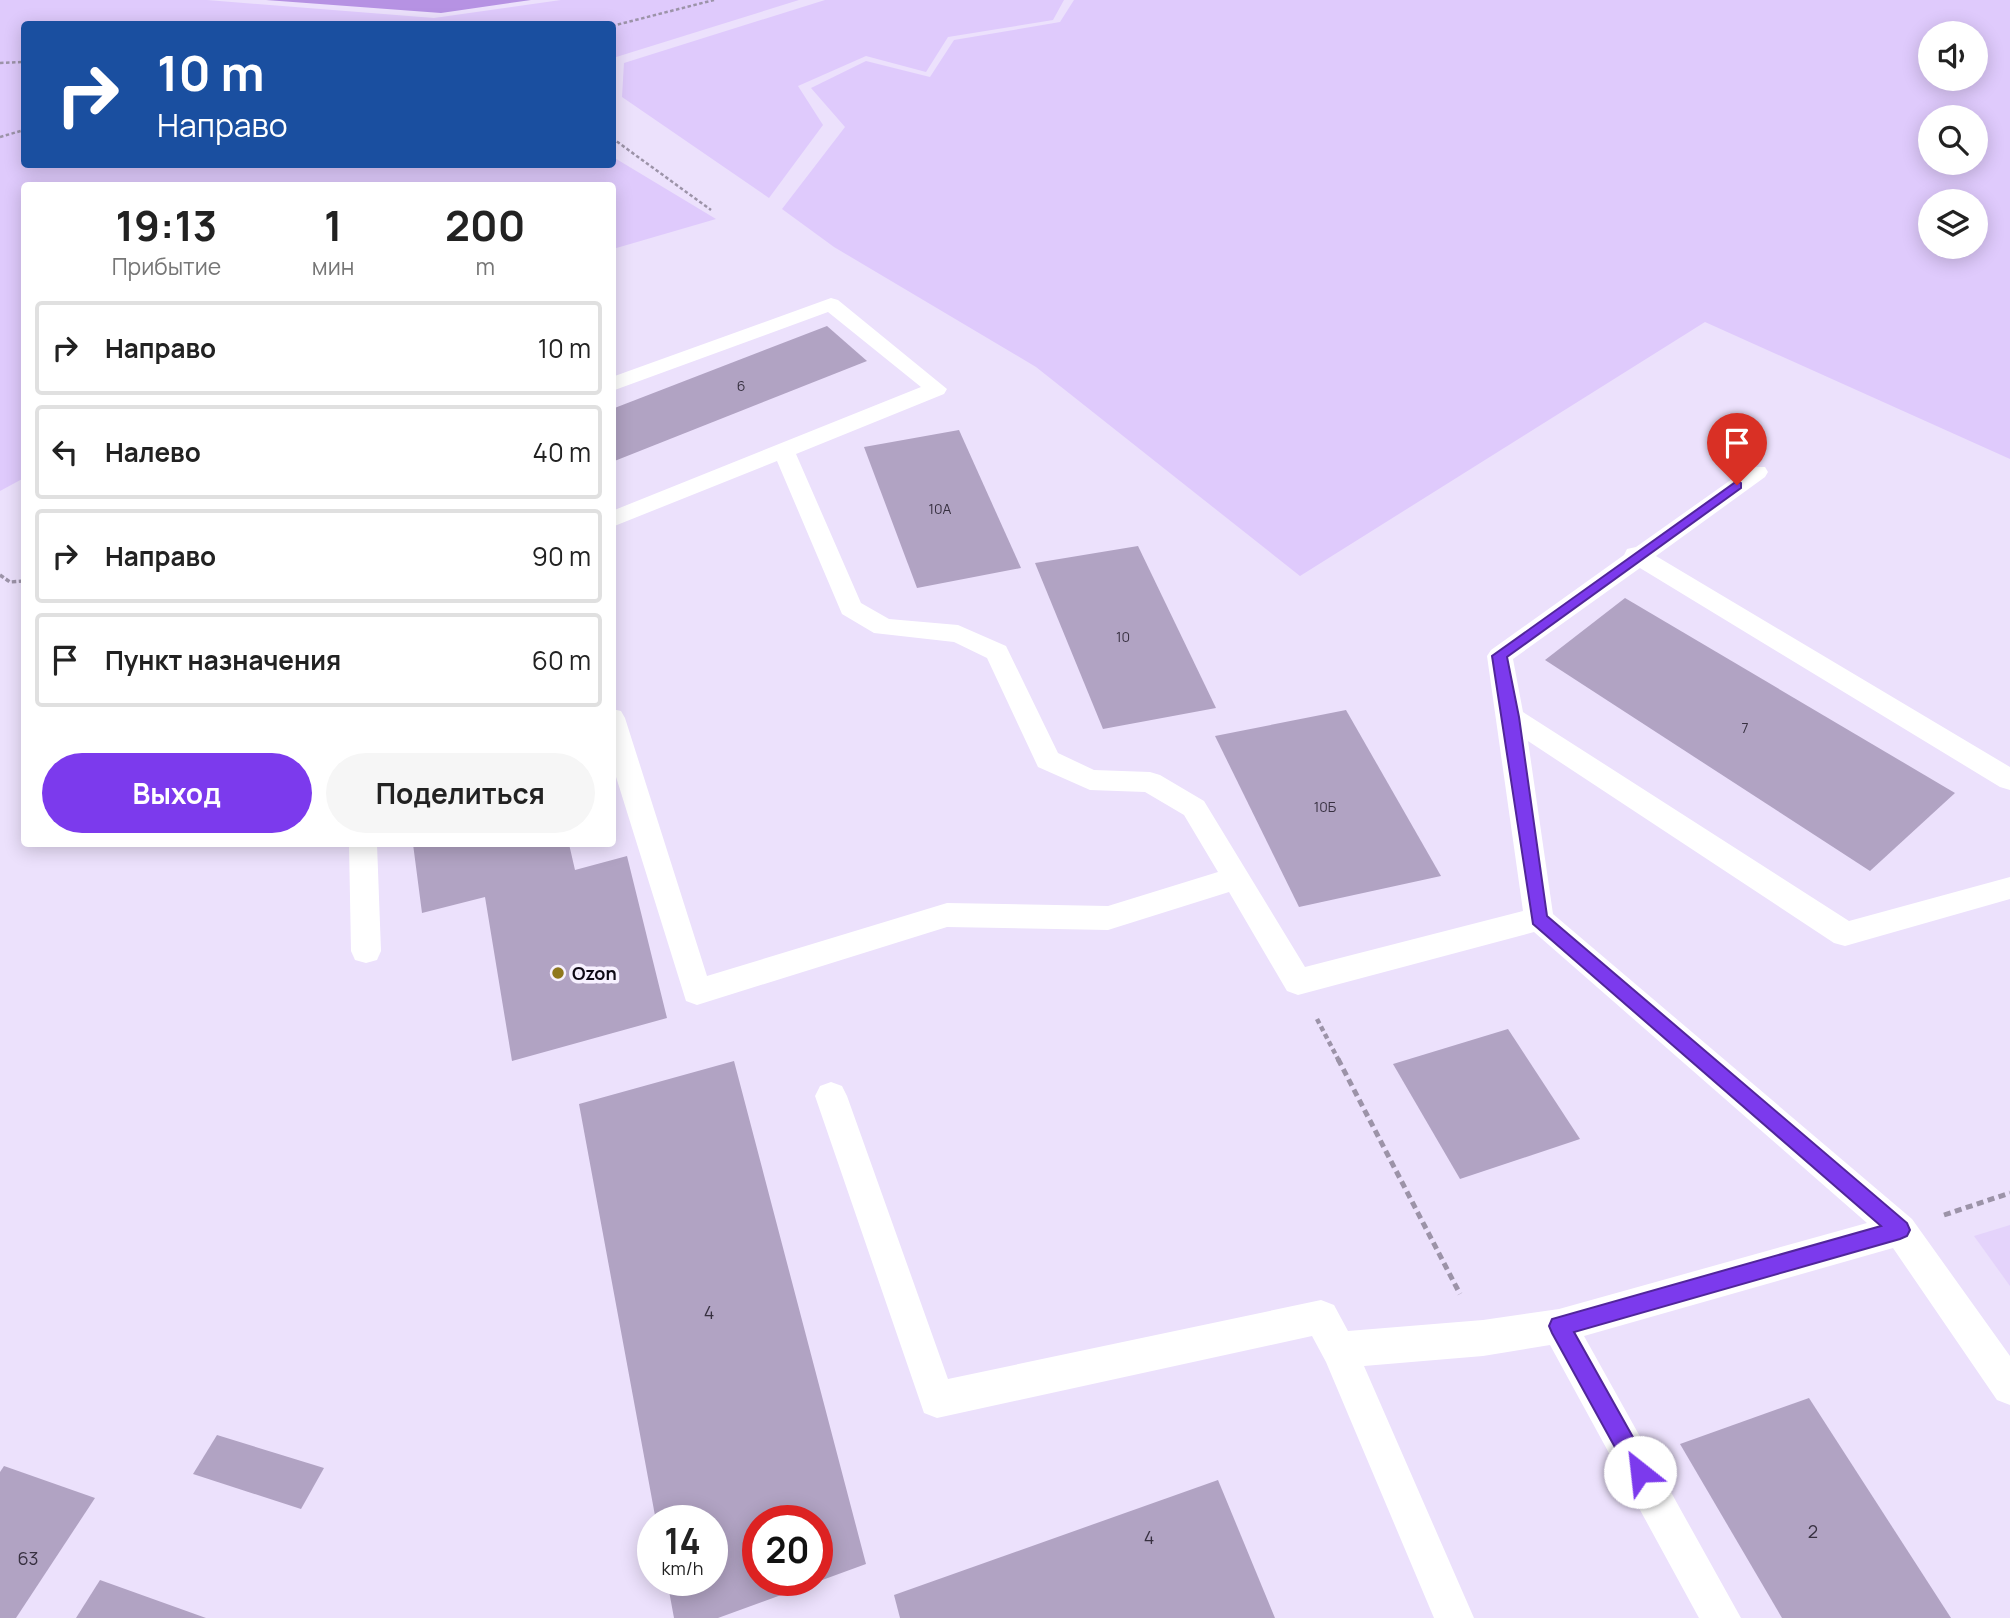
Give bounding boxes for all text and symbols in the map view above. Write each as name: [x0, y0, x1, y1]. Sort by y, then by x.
map controls: [1918, 21, 1988, 259]
button: sound: [1918, 21, 1988, 91]
text: 10 m: [157, 39, 265, 106]
icon: right: [42, 49, 133, 140]
text: Направо: [157, 103, 288, 147]
button: search: [1918, 105, 1988, 175]
button: layers: [1918, 189, 1988, 259]
text: 19:13: [116, 196, 217, 254]
text: 1: [324, 196, 342, 254]
text: 200: [445, 196, 525, 254]
text: Прибытие: [112, 250, 221, 282]
text: мин: [312, 250, 354, 282]
text: m: [475, 250, 495, 282]
icon: right: [46, 329, 84, 367]
text: Направо: [105, 330, 216, 366]
text: 10 m: [538, 330, 591, 366]
house number: 6: [737, 376, 745, 395]
pin: [1707, 413, 1767, 485]
icon: arrive: [1718, 424, 1756, 462]
icon: left: [46, 433, 84, 471]
text: Налево: [105, 434, 201, 470]
text: 40 m: [533, 434, 591, 470]
house number: 10А: [929, 499, 952, 518]
icon: right: [46, 537, 84, 575]
text: Направо: [105, 538, 216, 574]
text: 90 m: [532, 538, 591, 574]
house number: 10: [1116, 627, 1130, 646]
icon: arrive: [46, 641, 84, 679]
text: Пункт назначения: [105, 642, 341, 678]
text: 60 m: [532, 642, 591, 678]
house number: 7: [1741, 718, 1749, 737]
button: Выход: [42, 753, 312, 833]
button: Поделиться: [326, 753, 595, 833]
house number: 10Б: [1314, 797, 1337, 816]
place label: Ozon: [572, 961, 617, 985]
marker: Ozon: [550, 965, 566, 981]
house number: 4: [704, 1300, 714, 1324]
position arrow: [1603, 1435, 1677, 1509]
speed limit sign: 20: [742, 1505, 833, 1596]
text: 14: [664, 1517, 701, 1565]
house number: 2: [1808, 1519, 1818, 1543]
house number: 4: [1144, 1525, 1154, 1549]
house number: 63: [17, 1546, 39, 1570]
text: km/h: [662, 1556, 703, 1580]

